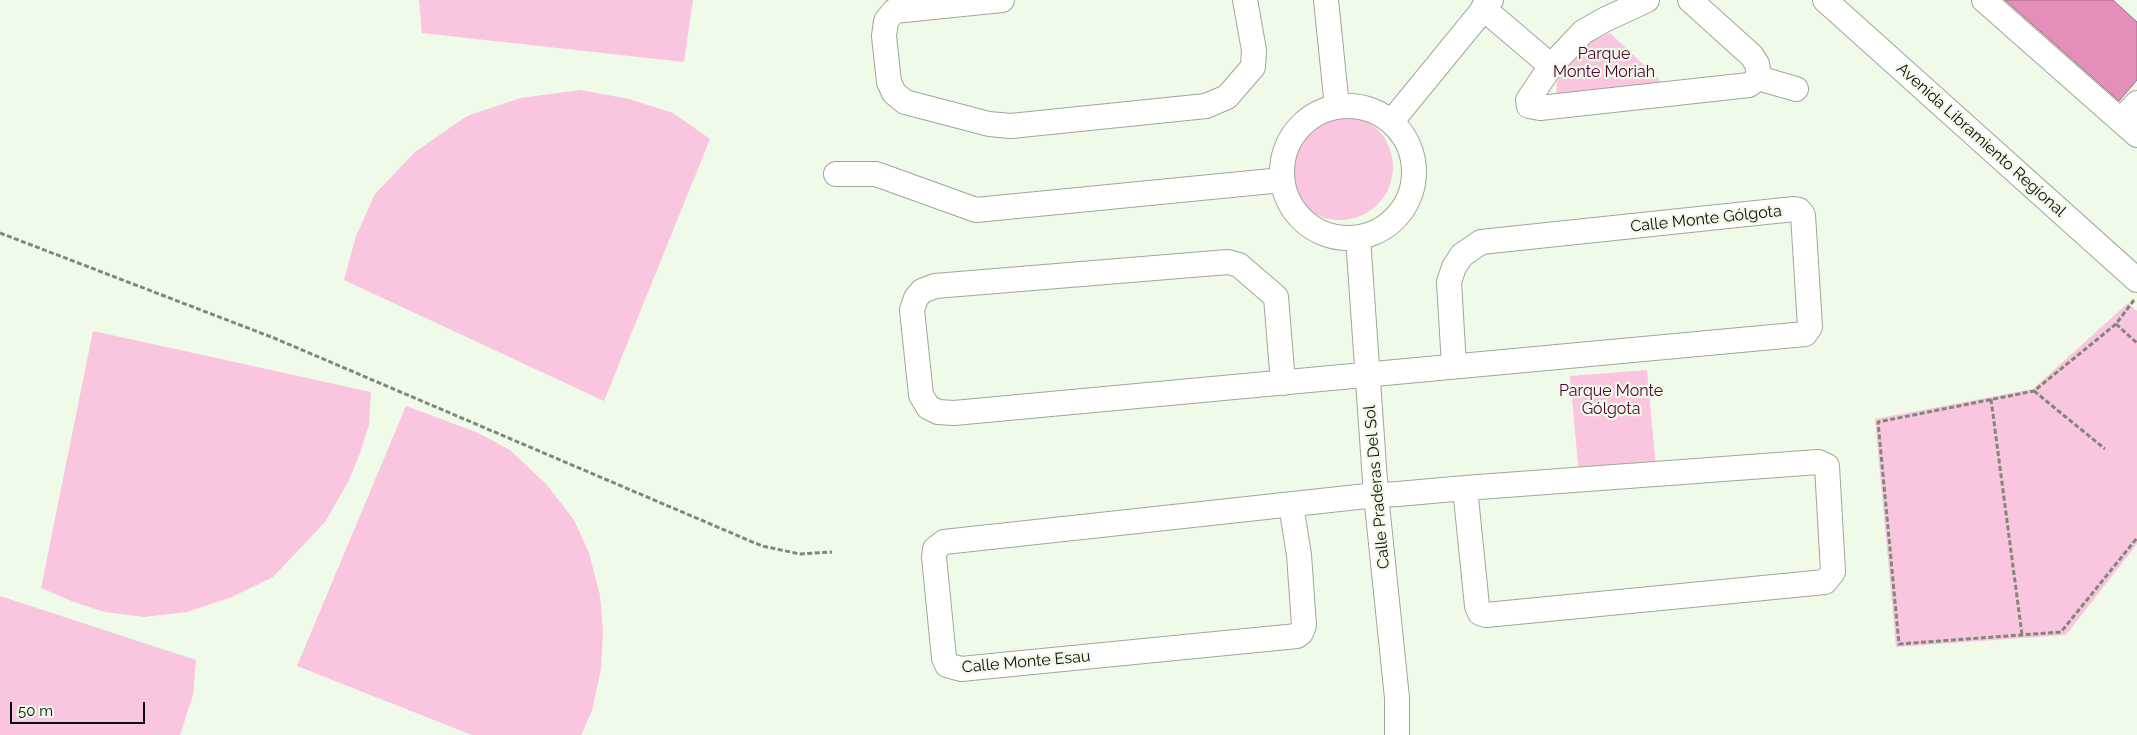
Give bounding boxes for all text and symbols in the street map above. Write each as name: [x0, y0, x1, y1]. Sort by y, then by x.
park label: Parque Monte Moriah: [1553, 44, 1655, 82]
street label: Avenida Libramiento Regional: [1892, 59, 2070, 221]
street label: Calle Monte Gólgota: [1629, 202, 1783, 236]
park label: Parque Monte Gólgota: [1559, 381, 1663, 419]
street label: Calle Praderas Del Sol: [1360, 404, 1394, 570]
street label: Calle Monte Esau: [961, 647, 1091, 677]
scale bar: [12, 692, 148, 724]
text: 50 m: [18, 702, 53, 720]

